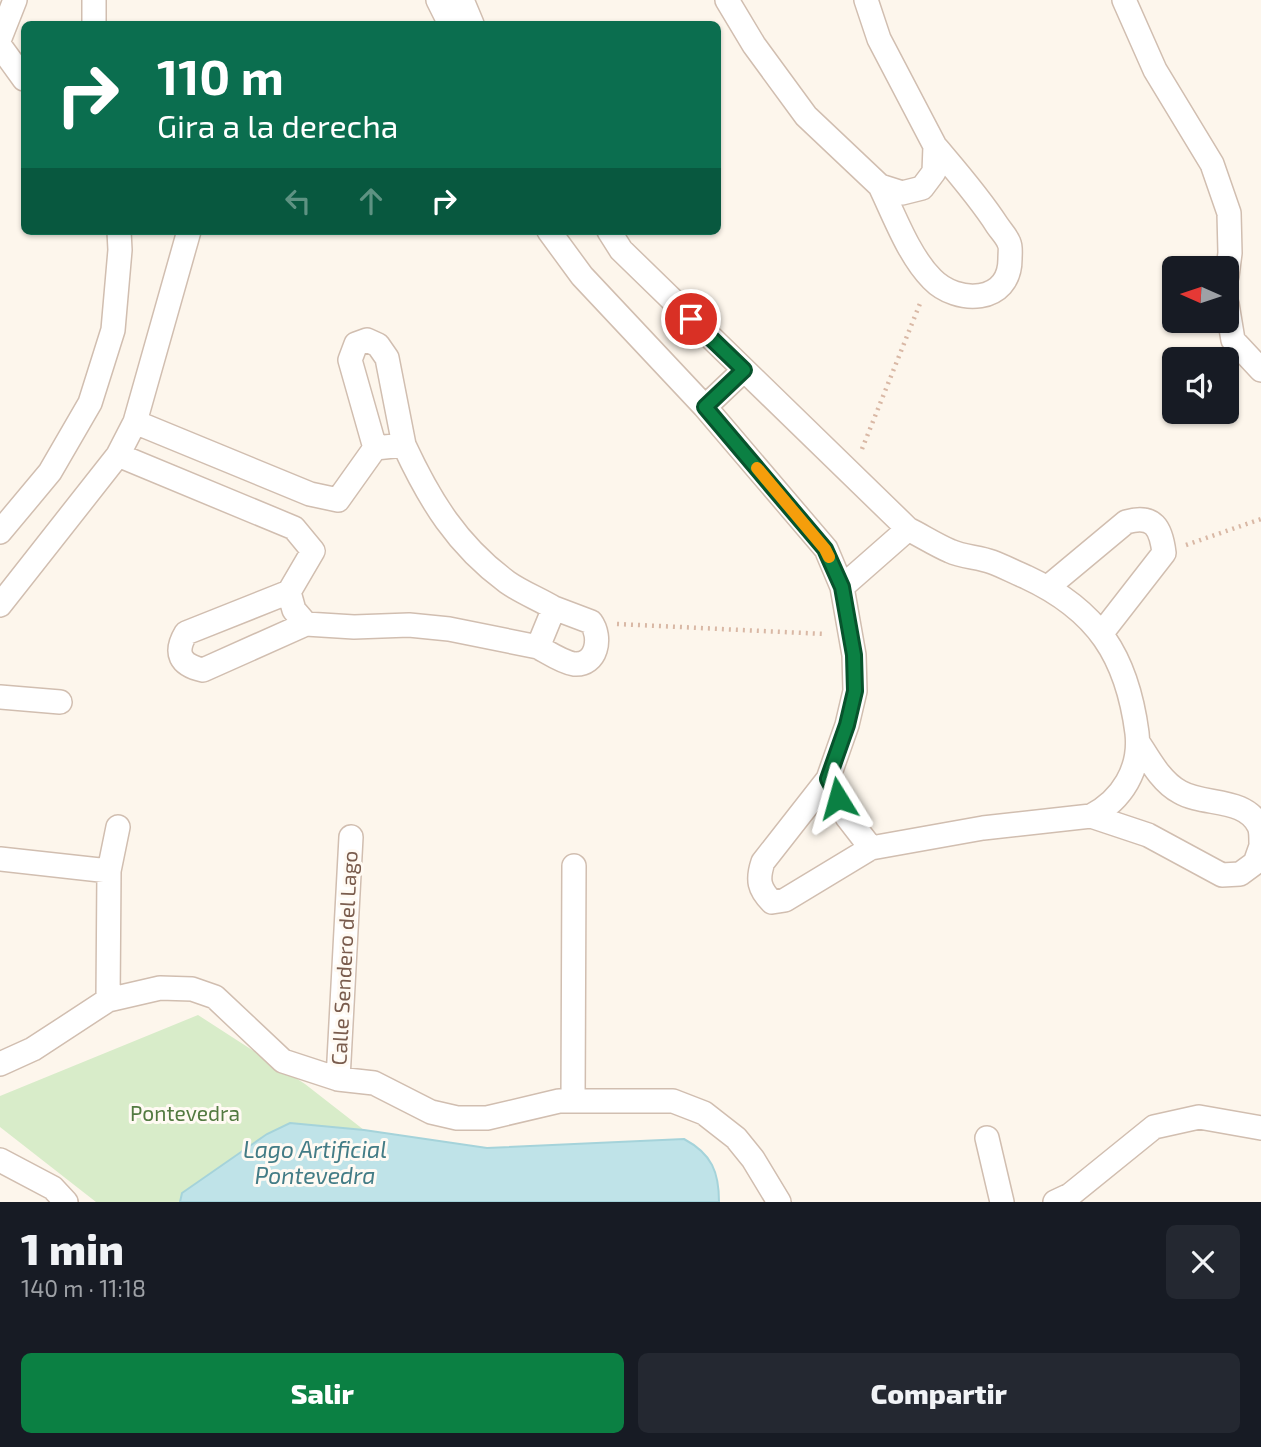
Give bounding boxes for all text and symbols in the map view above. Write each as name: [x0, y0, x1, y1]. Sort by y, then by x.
text: 110 m: [157, 46, 284, 105]
icon: right: [42, 49, 133, 140]
text: Gira a la derecha: [157, 106, 398, 144]
icon: left: [279, 182, 317, 220]
icon: ahead: [352, 182, 390, 220]
icon: right: [425, 182, 463, 220]
north arrow: [1162, 256, 1239, 332]
map controls: [1162, 256, 1239, 424]
pin: [661, 289, 721, 349]
icon: arrive: [672, 300, 710, 338]
button: sound: [1162, 347, 1239, 424]
position arrow: [801, 761, 875, 835]
street label: Calle Sendero del Lago: [325, 850, 362, 1066]
park label: Pontevedra: [130, 1100, 240, 1125]
water label: Lago Artificial Pontevedra: [243, 1135, 387, 1189]
text: 1 min: [21, 1223, 124, 1273]
button: close: [1166, 1225, 1240, 1299]
text: 140 m · 11:18: [21, 1274, 146, 1302]
button: Salir: [21, 1353, 624, 1433]
button: Compartir: [638, 1353, 1240, 1433]

